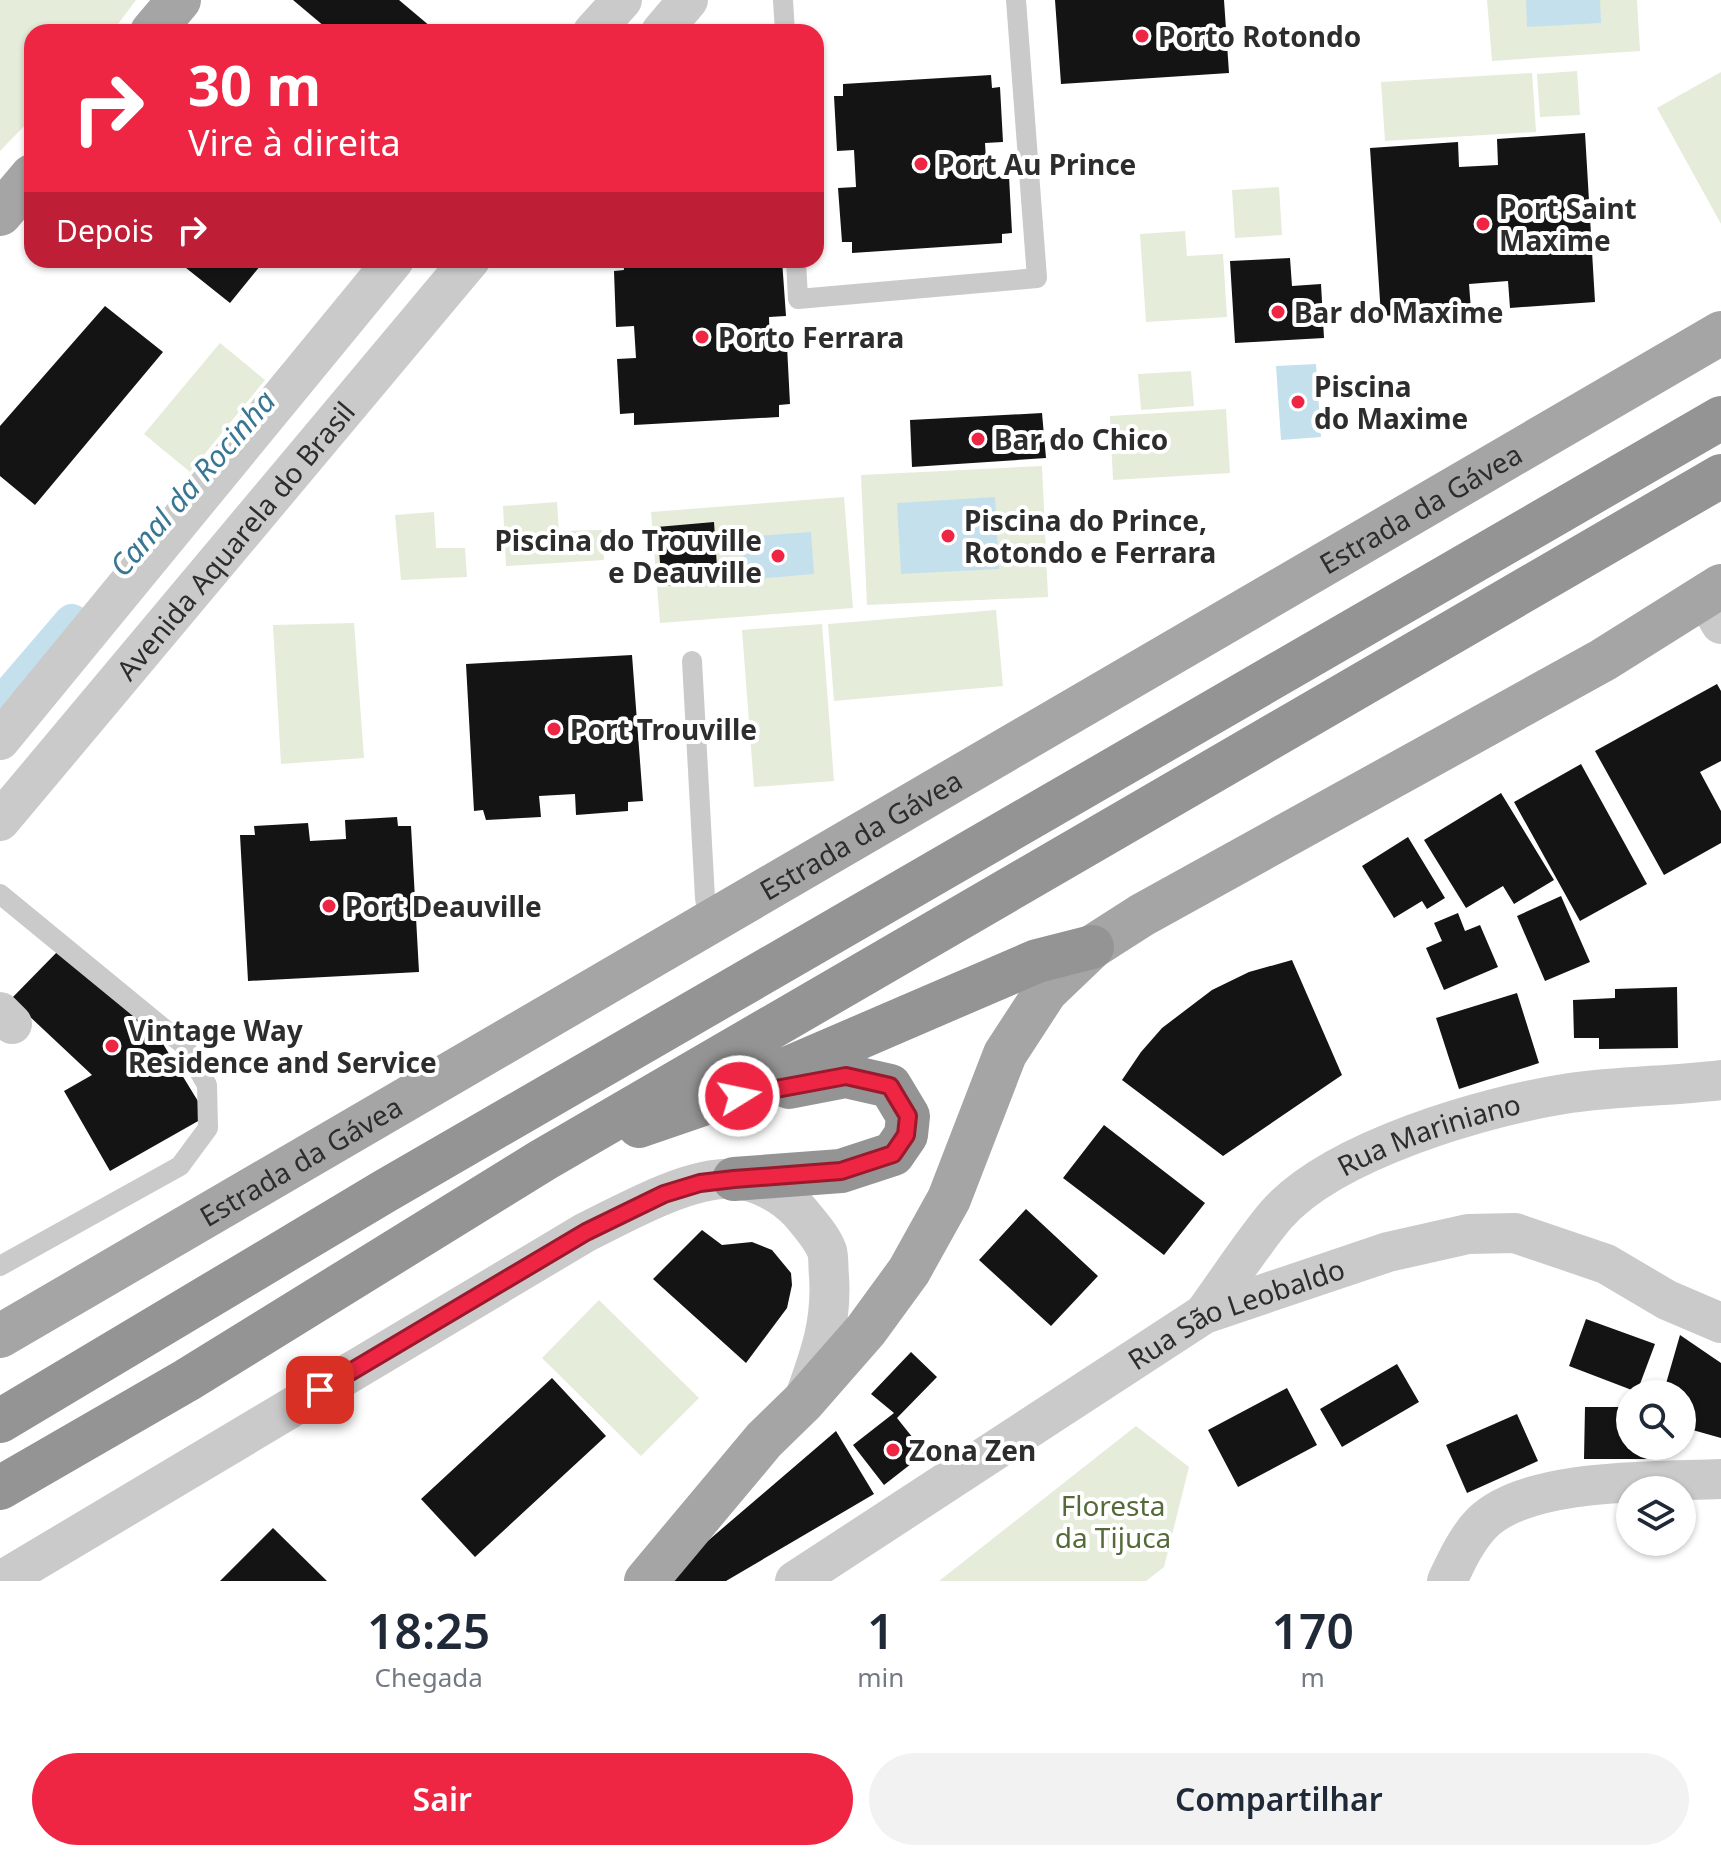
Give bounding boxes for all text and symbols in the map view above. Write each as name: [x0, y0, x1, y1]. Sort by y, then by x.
place label: Porto Rotondo: [1158, 17, 1361, 55]
marker: Porto Rotondo: [1133, 27, 1151, 45]
text: 30 m: [188, 46, 321, 122]
icon: right: [56, 56, 160, 160]
text: Vire à direita: [188, 118, 401, 167]
place label: Port Au Prince: [937, 145, 1136, 183]
marker: Port Au Prince: [912, 155, 930, 173]
place label: Port Saint Maxime: [1499, 189, 1637, 259]
icon: right: [170, 208, 214, 252]
text: Depois: [56, 210, 154, 251]
marker: Port Saint Maxime: [1474, 215, 1492, 233]
place label: Bar do Maxime: [1294, 293, 1503, 331]
marker: Bar do Maxime: [1269, 303, 1287, 321]
place label: Porto Ferrara: [718, 318, 904, 356]
marker: Porto Ferrara: [693, 328, 711, 346]
place label: Piscina do Maxime: [1314, 367, 1468, 437]
water label: Canal da Rocinha: [100, 381, 284, 585]
street label: Avenida Aquarela do Brasil: [107, 393, 363, 688]
marker: Piscina do Maxime: [1289, 393, 1307, 411]
place label: Bar do Chico: [994, 420, 1168, 458]
marker: Bar do Chico: [969, 430, 987, 448]
street label: Estrada da Gávea: [1312, 434, 1529, 582]
place label: Piscina do Prince, Rotondo e Ferrara: [964, 501, 1216, 571]
place label: Piscina do Trouville e Deauville: [494, 521, 762, 591]
marker: Piscina do Prince, Rotondo e Ferrara: [939, 527, 957, 545]
marker: Piscina do Trouville e Deauville: [769, 547, 787, 565]
place label: Port Trouville: [570, 710, 757, 748]
marker: Port Trouville: [545, 720, 563, 738]
street label: Estrada da Gávea: [752, 761, 969, 908]
place label: Port Deauville: [345, 887, 542, 925]
marker: Port Deauville: [320, 897, 338, 915]
place label: Vintage Way Residence and Service: [128, 1011, 437, 1081]
marker: Vintage Way Residence and Service: [103, 1037, 121, 1055]
position arrow: [697, 1054, 781, 1138]
street label: Rua Mariniano: [1330, 1084, 1524, 1184]
street label: Estrada da Gávea: [193, 1087, 409, 1235]
street label: Rua São Leobaldo: [1120, 1249, 1349, 1378]
pin: [286, 1356, 354, 1424]
icon: arrive: [298, 1368, 342, 1412]
map controls: [1616, 1380, 1696, 1556]
button: search: [1616, 1380, 1696, 1460]
place label: Zona Zen: [909, 1431, 1036, 1469]
marker: Zona Zen: [884, 1441, 902, 1459]
button: layers: [1616, 1476, 1696, 1556]
park label: Floresta da Tijuca: [1055, 1486, 1171, 1556]
text: 18:25: [367, 1598, 490, 1663]
text: 1: [867, 1598, 895, 1663]
text: 170: [1272, 1598, 1354, 1663]
text: Chegada: [374, 1659, 483, 1695]
text: min: [857, 1659, 904, 1695]
text: m: [1301, 1659, 1325, 1695]
button: Sair: [32, 1753, 853, 1845]
button: Compartilhar: [869, 1753, 1689, 1845]

